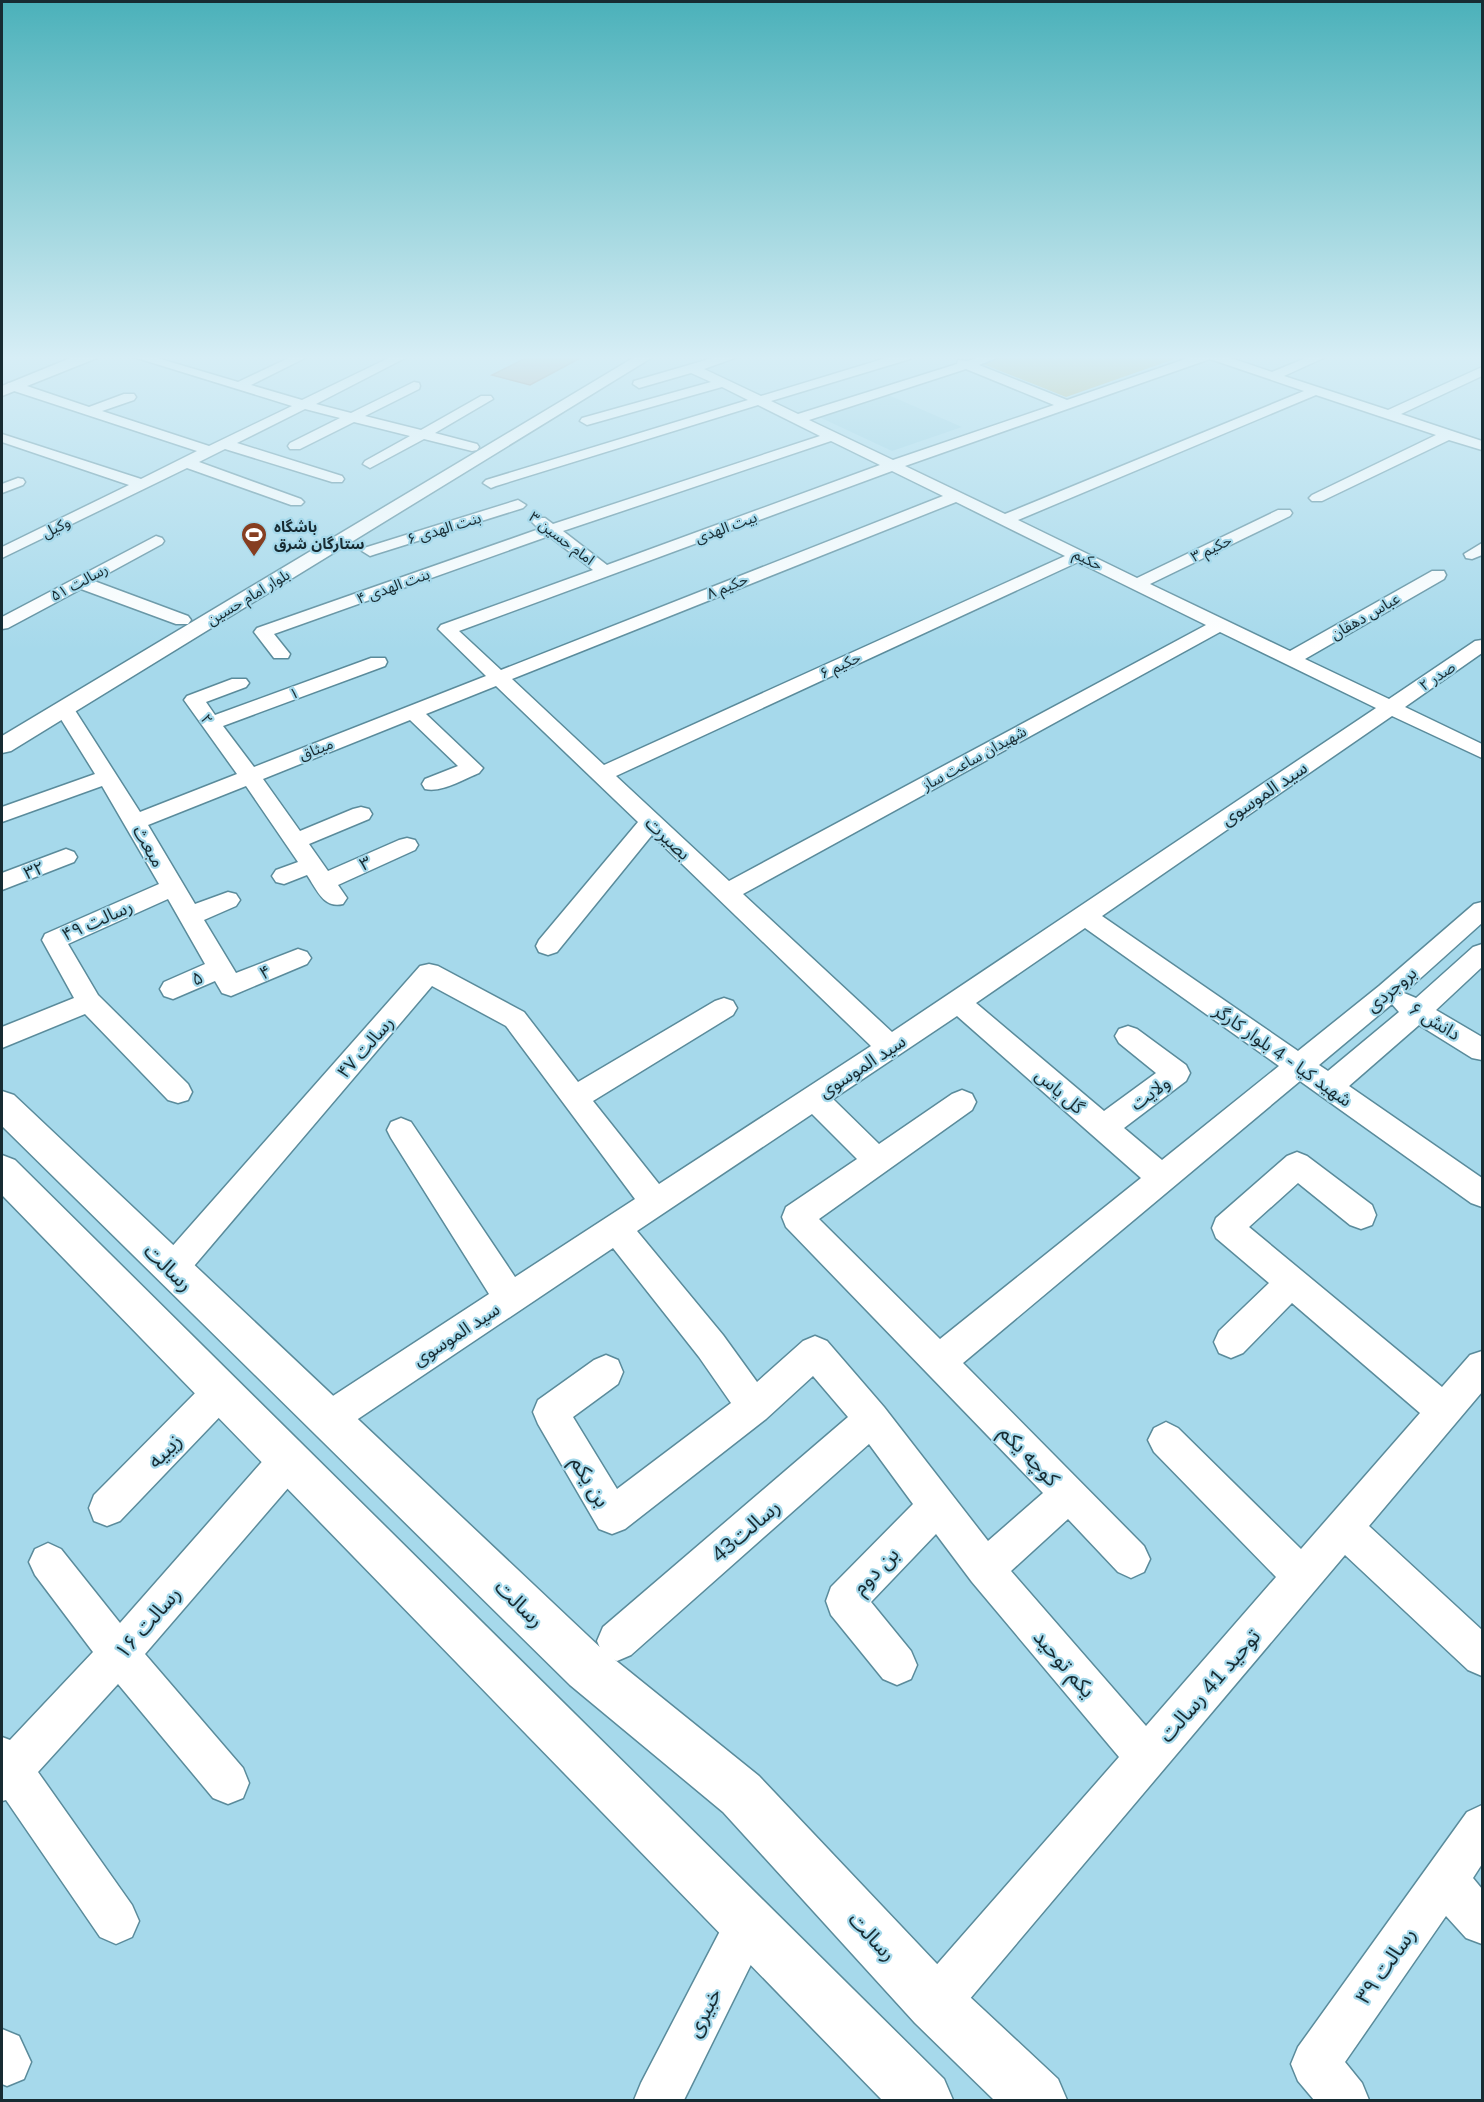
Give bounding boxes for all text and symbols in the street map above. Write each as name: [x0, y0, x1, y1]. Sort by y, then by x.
street label: امام حسین ۳: [524, 507, 599, 571]
street label: بیت الهدی: [692, 507, 760, 547]
street label: بنت الهدی ۶: [405, 508, 483, 548]
street label: وکیل: [39, 512, 73, 542]
place label: باشگاه ستارگان شرق: [274, 517, 365, 553]
sports icon: باشگاه ستارگان شرق: [239, 520, 269, 558]
street label: حکیم ۳: [1188, 530, 1236, 568]
street label: حکیم: [1069, 544, 1106, 576]
street label: رسالت ۵۱: [47, 559, 111, 605]
street label: بنت الهدی ۴: [354, 564, 432, 608]
street label: بلوار امام حسین: [203, 565, 294, 631]
street label: حکیم ۸: [704, 569, 751, 605]
street label: عباس دهقان: [1327, 588, 1403, 643]
street label: حکیم ۶: [816, 647, 864, 685]
street label: صدر ۲: [1415, 657, 1459, 695]
street label: ۱: [287, 683, 301, 703]
street label: ۲: [197, 710, 217, 728]
street label: شهیدان ساعت ساز: [918, 721, 1030, 795]
street label: میثاق: [296, 734, 336, 764]
street label: سید الموسوی: [1216, 756, 1312, 830]
street label: بصیرت: [641, 811, 695, 865]
street label: مبعث: [128, 821, 170, 871]
street label: ۳: [356, 850, 374, 876]
street label: ۳۲: [20, 856, 48, 884]
street label: رسالت ۴۹: [58, 894, 136, 946]
street label: ۴: [256, 959, 274, 985]
street label: بروجردی: [1361, 961, 1421, 1017]
street label: ۵: [188, 965, 206, 991]
street label: دانش ۶: [1405, 997, 1465, 1045]
street label: شهید کیا - 4 بلوار کارگر: [1209, 998, 1357, 1111]
street label: رسالت ۴۷: [332, 1011, 398, 1083]
street label: سید الموسوی: [814, 1029, 910, 1103]
street label: گل یاس: [1031, 1063, 1090, 1119]
street label: ولایت: [1126, 1071, 1174, 1115]
street label: رسالت: [139, 1237, 199, 1297]
street label: سید الموسوی: [408, 1297, 504, 1371]
street label: کوچه یکم: [992, 1419, 1066, 1493]
street label: زیبیه: [141, 1427, 187, 1473]
street label: بن یکم: [563, 1451, 616, 1513]
street label: رسالت43: [705, 1493, 785, 1567]
street label: بن دوم: [846, 1541, 907, 1602]
street label: رسالت: [490, 1573, 550, 1633]
street label: رسالت ۱۶: [108, 1580, 186, 1664]
street label: توحید 41 رسالت: [1153, 1623, 1265, 1747]
street label: یکم توحید: [1026, 1624, 1102, 1704]
street label: رسالت: [844, 1906, 902, 1966]
street label: رسالت ۳۹: [1349, 1922, 1421, 2008]
street label: خبیری: [680, 1983, 726, 2041]

